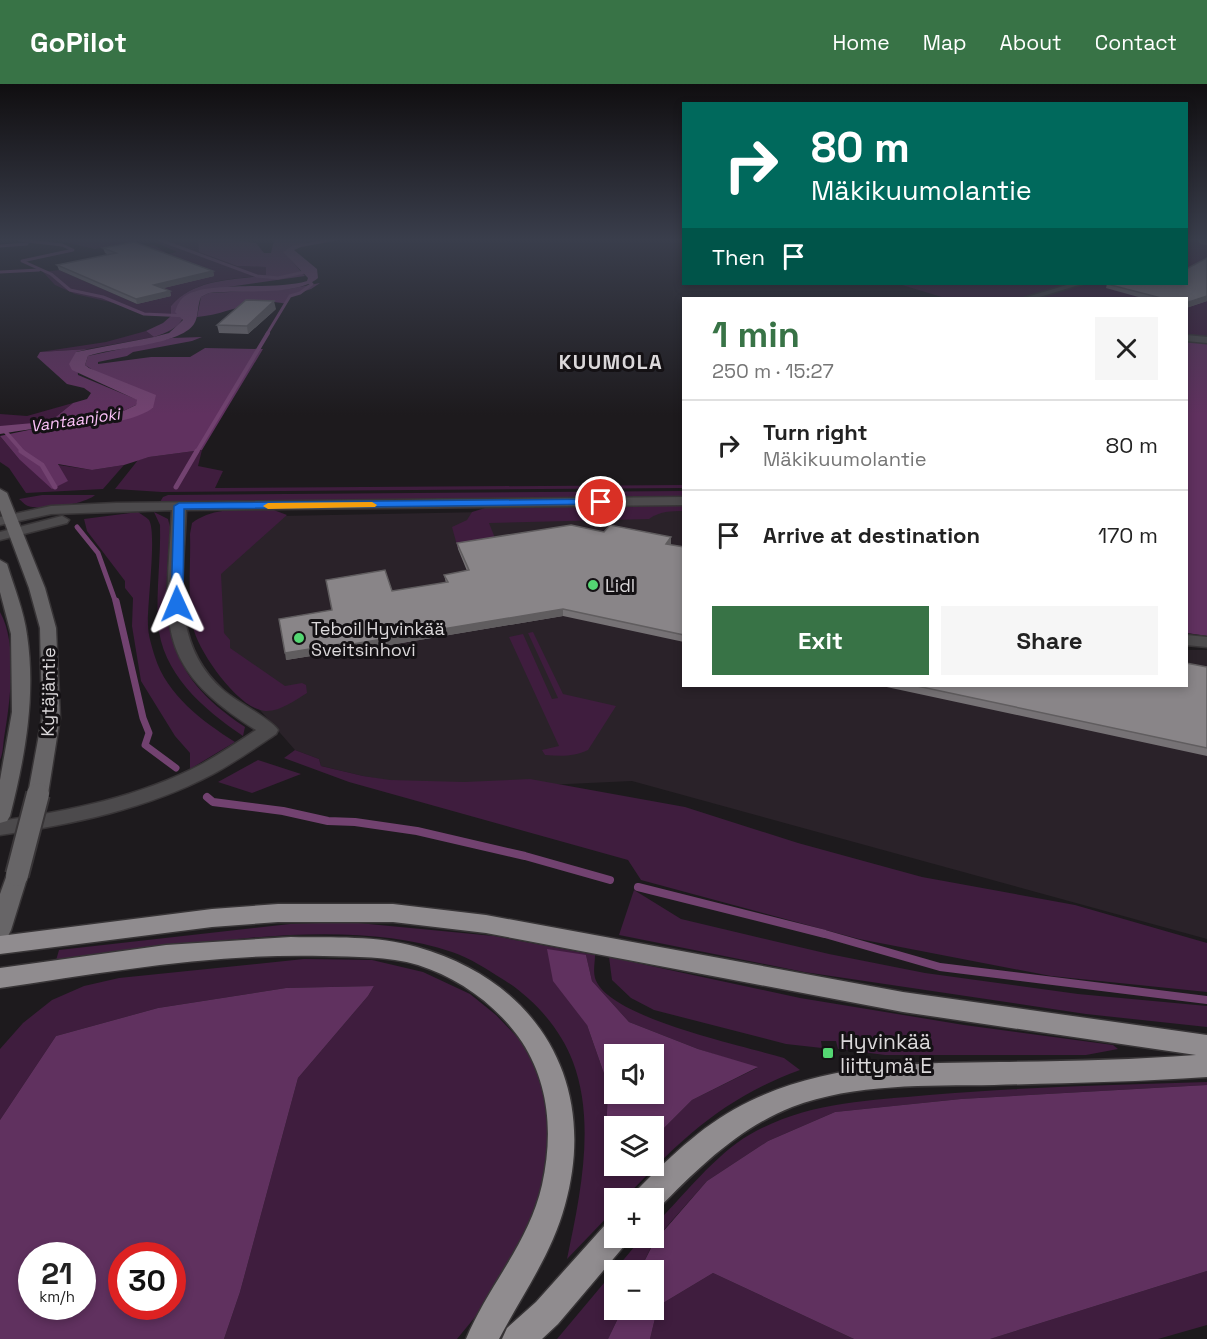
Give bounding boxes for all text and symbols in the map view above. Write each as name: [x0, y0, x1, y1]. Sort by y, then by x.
text: GoPilot: [30, 24, 127, 60]
text: Home: [832, 29, 890, 56]
text: Map: [923, 29, 967, 56]
text: About: [1000, 29, 1062, 56]
text: Contact: [1095, 29, 1177, 56]
text: 80 m: [811, 121, 910, 174]
icon: right: [712, 126, 790, 204]
text: Mäkikuumolantie: [811, 173, 1032, 208]
icon: arrive: [777, 240, 810, 273]
text: Then: [712, 243, 765, 271]
text: 1 min: [712, 312, 800, 358]
button: close: [1095, 317, 1158, 380]
district label: KUUMOLA: [559, 349, 663, 375]
text: 250 m · 15:27: [712, 358, 834, 384]
water label: Vantaanjoki: [29, 403, 123, 437]
text: Turn right: [763, 418, 868, 446]
icon: right: [712, 429, 745, 462]
text: 80 m: [1106, 431, 1158, 459]
text: Mäkikuumolantie: [763, 446, 927, 472]
pin: [575, 476, 626, 527]
icon: arrive: [584, 485, 617, 518]
icon: arrive: [712, 519, 745, 552]
text: Arrive at destination: [763, 521, 980, 549]
text: 170 m: [1098, 521, 1158, 549]
position arrow: [145, 572, 209, 636]
place label: Lidl: [605, 574, 635, 597]
marker: Lidl: [586, 578, 600, 592]
button: Exit: [712, 606, 929, 675]
button: Share: [941, 606, 1158, 675]
place label: Teboil Hyvinkää Sveitsinhovi: [311, 617, 445, 661]
marker: Teboil Hyvinkää Sveitsinhovi: [292, 631, 306, 645]
street label: Kytäjäntie: [36, 647, 60, 737]
place label: Hyvinkää liittymä E: [840, 1028, 932, 1079]
map controls: [604, 1044, 664, 1320]
button: sound: [604, 1044, 664, 1104]
marker: Hyvinkää liittymä E: [821, 1046, 835, 1060]
button: layers: [604, 1116, 664, 1176]
button: +: [604, 1188, 664, 1248]
speed limit sign: 30: [108, 1242, 186, 1320]
text: 21: [41, 1254, 73, 1293]
button: −: [604, 1260, 664, 1320]
text: km/h: [39, 1287, 75, 1306]

